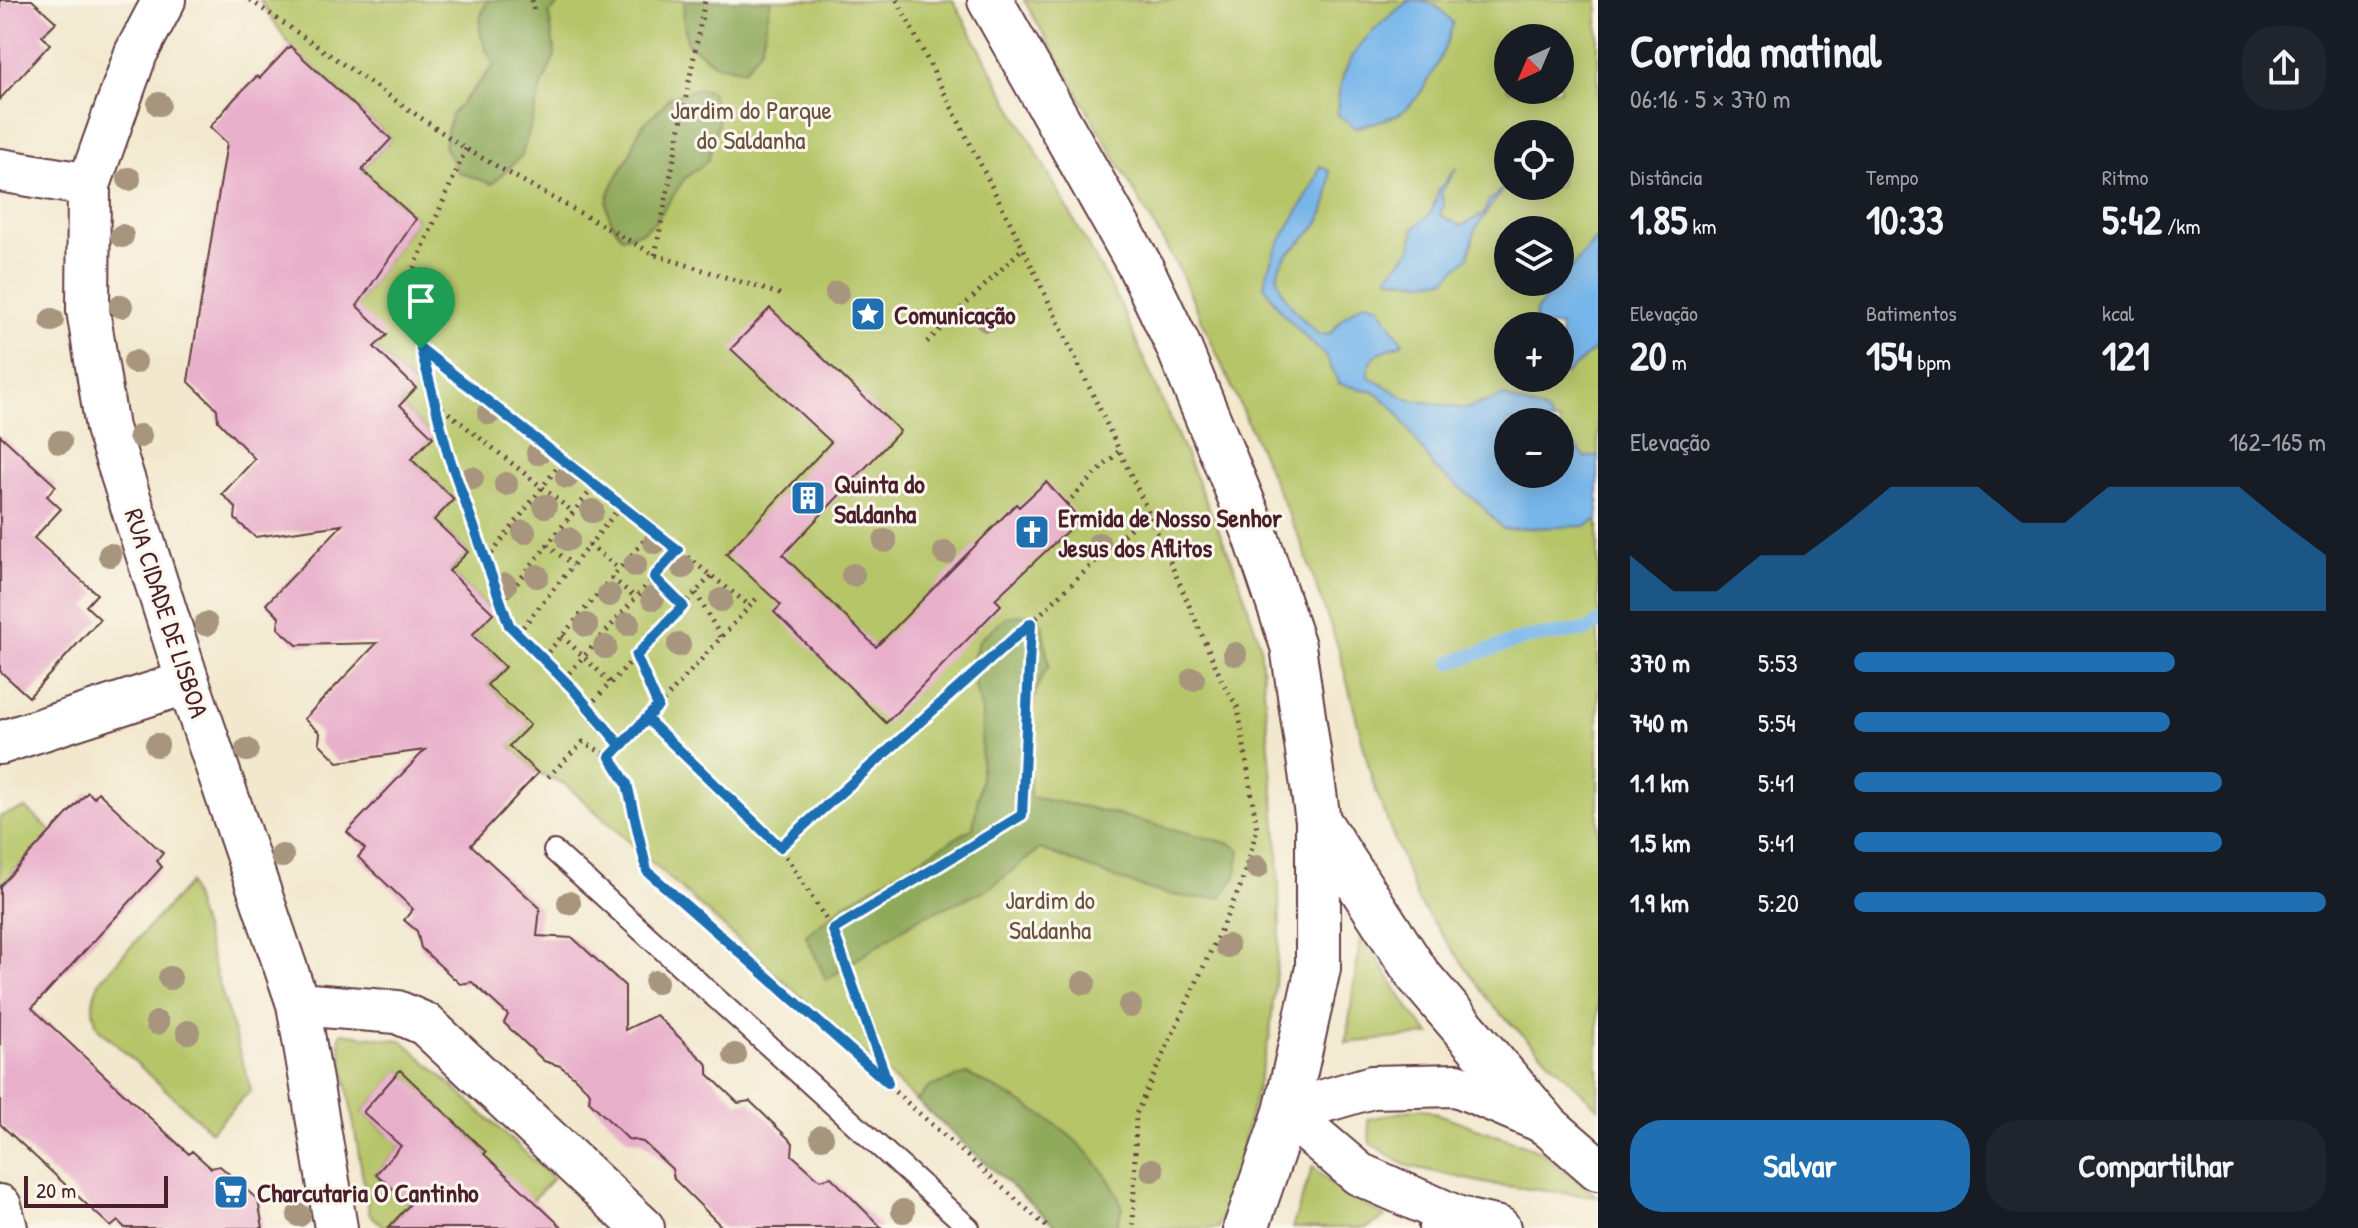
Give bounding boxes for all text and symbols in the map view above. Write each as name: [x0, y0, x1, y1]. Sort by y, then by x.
text: Corrida matinal: [1630, 21, 1881, 81]
north arrow: [1494, 24, 1574, 104]
map controls: [1494, 24, 1574, 488]
button: share: [2242, 26, 2326, 110]
text: 06:16 · 5 × 370 m: [1630, 81, 1791, 116]
park label: Jardim do Parque do Saldanha: [670, 92, 832, 157]
button: locate: [1494, 120, 1574, 200]
text: Distância: [1630, 162, 1702, 192]
text: Tempo: [1866, 162, 1918, 192]
text: Ritmo: [2102, 162, 2148, 192]
text: 1.85: [1630, 192, 1687, 246]
text: 10:33: [1866, 192, 1944, 246]
text: 5:42: [2102, 192, 2162, 246]
text: km: [1687, 211, 1716, 241]
text: /km: [2162, 211, 2200, 241]
button: layers: [1494, 216, 1574, 296]
pin: [387, 267, 455, 349]
icon: arrive: [399, 279, 443, 323]
place icon: Comunicação: [849, 295, 887, 333]
place label: Comunicação: [894, 297, 1016, 332]
text: Elevação: [1630, 298, 1698, 328]
text: Batimentos: [1866, 298, 1957, 328]
text: kcal: [2102, 298, 2134, 328]
button: +: [1494, 312, 1574, 392]
text: 20: [1630, 328, 1667, 382]
text: 154: [1866, 328, 1912, 382]
text: 121: [2102, 328, 2150, 382]
text: m: [1667, 347, 1687, 377]
text: bpm: [1912, 347, 1951, 377]
button: −: [1494, 408, 1574, 488]
text: Elevação: [1630, 424, 1710, 459]
text: 162–165 m: [2229, 424, 2326, 459]
place label: Quinta do Saldanha: [834, 466, 925, 531]
building icon: Quinta do Saldanha: [789, 479, 827, 517]
place label: Ermida de Nosso Senhor Jesus dos Aflitos: [1058, 500, 1283, 565]
street label: RUA CIDADE DE LISBOA: [117, 504, 217, 722]
church icon: Ermida de Nosso Senhor Jesus dos Aflitos: [1013, 513, 1051, 551]
text: 370 m: [1630, 645, 1690, 680]
text: 5:53: [1758, 645, 1798, 680]
text: 740 m: [1630, 705, 1688, 740]
text: 5:54: [1758, 705, 1796, 740]
text: 1.1 km: [1630, 765, 1689, 800]
text: 5:41: [1758, 765, 1794, 800]
text: 1.5 km: [1630, 825, 1690, 860]
text: 5:41: [1758, 825, 1794, 860]
park label: Jardim do Saldanha: [1005, 882, 1095, 947]
text: 1.9 km: [1630, 885, 1689, 920]
text: 5:20: [1758, 885, 1799, 920]
button: Salvar: [1630, 1120, 1970, 1212]
button: Compartilhar: [1986, 1120, 2326, 1212]
scale bar: [24, 1172, 168, 1208]
supermarket icon: Charcutaria O Cantinho: [212, 1173, 250, 1211]
text: 20 m: [36, 1175, 76, 1205]
place label: Charcutaria O Cantinho: [257, 1175, 479, 1210]

